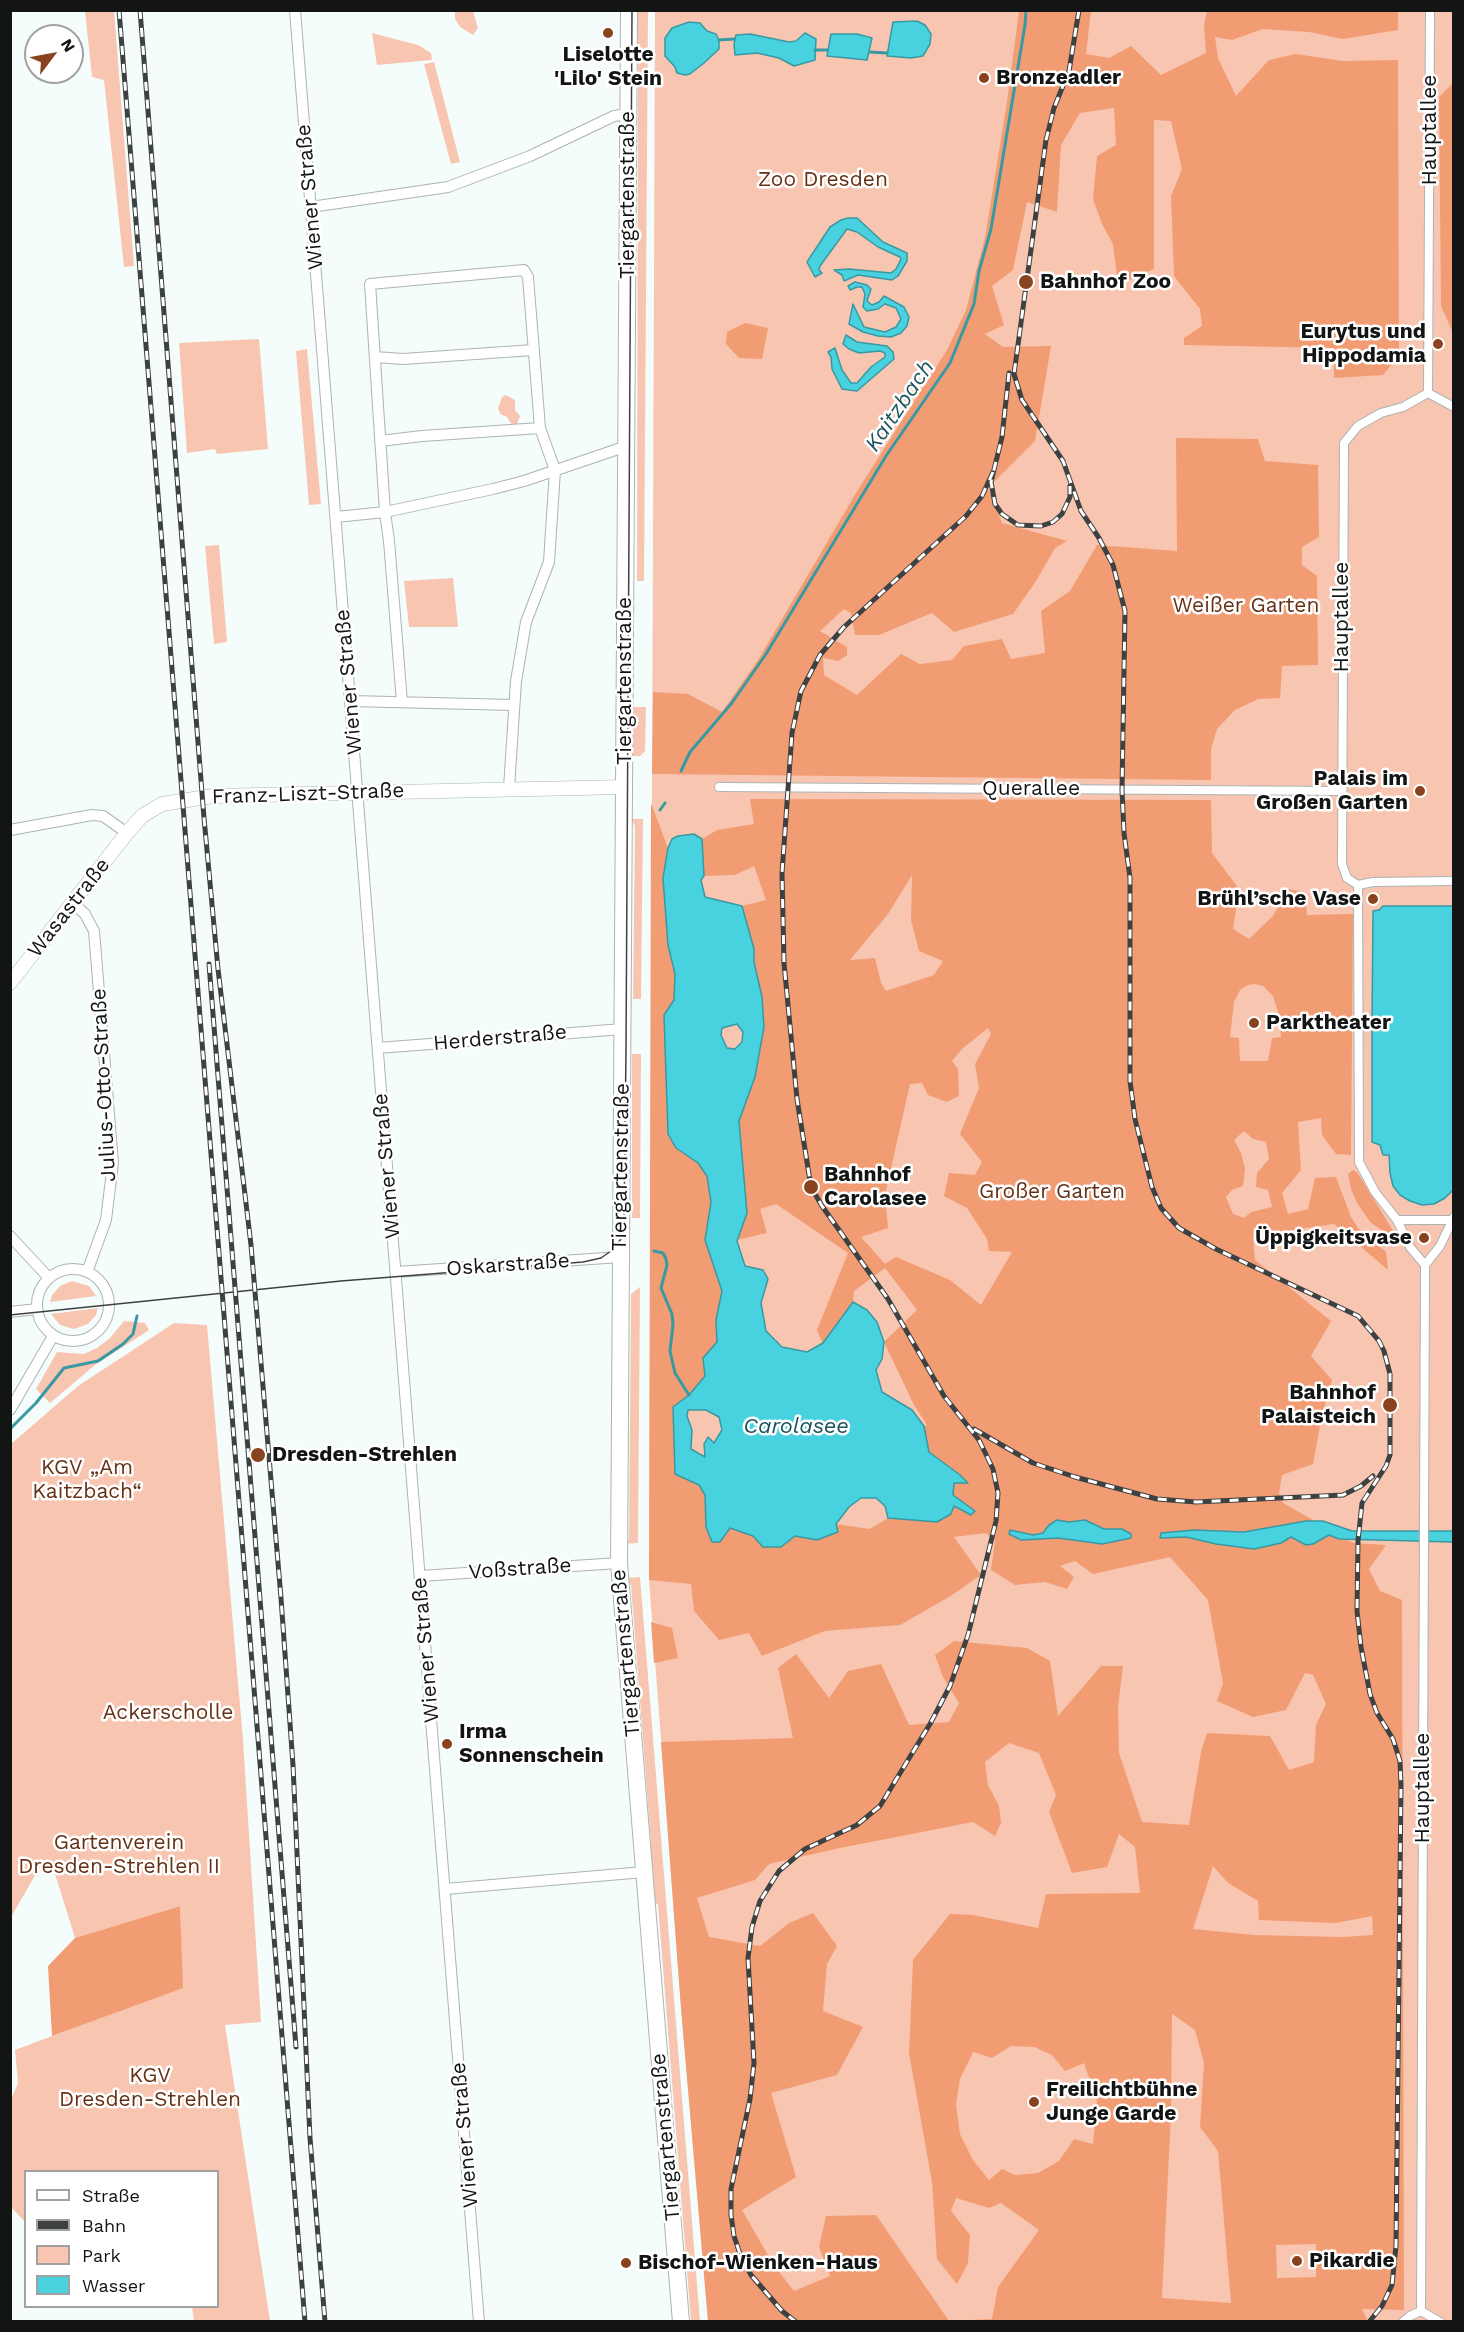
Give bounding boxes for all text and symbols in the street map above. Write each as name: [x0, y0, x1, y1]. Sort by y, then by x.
north arrow: [24, 24, 84, 84]
marker: Liselotte 'Lilo' Stein: [601, 26, 615, 40]
text: N: [57, 35, 79, 55]
place label: Liselotte 'Lilo' Stein: [554, 42, 662, 92]
place label: Bronzeadler: [996, 65, 1121, 91]
marker: Bronzeadler: [977, 71, 991, 85]
street label: Hauptallee: [1417, 75, 1443, 185]
street label: Tiergartenstraße: [615, 111, 641, 279]
street label: Wiener Straße: [291, 123, 329, 271]
park label: Zoo Dresden: [758, 167, 888, 193]
place label: Bahnhof Zoo: [1040, 269, 1171, 295]
marker: Bahnhof Zoo: [1017, 273, 1035, 291]
place label: Eurytus und Hippodamia: [1300, 319, 1426, 369]
marker: Eurytus und Hippodamia: [1431, 337, 1445, 351]
water label: Kaitzbach: [860, 355, 940, 457]
street label: Hauptallee: [1329, 562, 1355, 672]
park label: Weißer Garten: [1173, 593, 1319, 619]
street label: Tiergartenstraße: [612, 597, 638, 765]
street label: Wiener Straße: [330, 608, 368, 756]
place label: Palais im Großen Garten: [1256, 766, 1408, 816]
street label: Querallee: [982, 776, 1080, 802]
street label: Franz-Liszt-Straße: [211, 778, 405, 810]
marker: Palais im Großen Garten: [1413, 784, 1427, 798]
street label: Wasastraße: [22, 853, 116, 963]
place label: Brühl’sche Vase: [1197, 886, 1361, 912]
marker: Brühl’sche Vase: [1366, 892, 1380, 906]
street label: Julius-Otto-Straße: [86, 988, 122, 1182]
place label: Parktheater: [1266, 1010, 1391, 1036]
marker: Parktheater: [1247, 1016, 1261, 1030]
street label: Herderstraße: [432, 1020, 568, 1056]
street label: Tiergartenstraße: [607, 1083, 635, 1251]
street label: Wiener Straße: [368, 1092, 406, 1240]
place label: Bahnhof Carolasee: [824, 1162, 927, 1212]
marker: Bahnhof Carolasee: [802, 1178, 820, 1196]
park label: Großer Garten: [979, 1179, 1125, 1205]
place label: Üppigkeitsvase: [1255, 1225, 1412, 1251]
marker: Üppigkeitsvase: [1417, 1231, 1431, 1245]
street label: Oskarstraße: [445, 1248, 571, 1282]
place label: Bahnhof Palaisteich: [1261, 1380, 1376, 1430]
marker: Bahnhof Palaisteich: [1381, 1396, 1399, 1414]
water label: Carolasee: [743, 1414, 849, 1440]
place label: Dresden-Strehlen: [272, 1442, 457, 1468]
marker: Dresden-Strehlen: [249, 1446, 267, 1464]
park label: KGV „Am Kaitzbach“: [32, 1455, 142, 1505]
street label: Voßstraße: [468, 1553, 572, 1585]
street label: Tiergartenstraße: [606, 1568, 646, 1738]
street label: Wiener Straße: [407, 1576, 445, 1724]
park label: Ackerscholle: [103, 1700, 233, 1726]
place label: Irma Sonnenschein: [459, 1719, 604, 1769]
street label: Hauptallee: [1410, 1733, 1436, 1843]
marker: Irma Sonnenschein: [440, 1737, 454, 1751]
park label: Gartenverein Dresden-Strehlen II: [18, 1830, 220, 1880]
street label: Tiergartenstraße: [646, 2052, 686, 2222]
street label: Wiener Straße: [446, 2061, 484, 2209]
park label: KGV Dresden-Strehlen: [59, 2063, 241, 2113]
place label: Freilichtbühne Junge Garde: [1046, 2077, 1197, 2127]
marker: Freilichtbühne Junge Garde: [1027, 2095, 1041, 2109]
legend: [24, 2170, 219, 2308]
text: Straße: [82, 2185, 140, 2206]
text: Bahn: [82, 2215, 126, 2236]
text: Park: [82, 2245, 121, 2266]
place label: Pikardie: [1309, 2248, 1395, 2274]
place label: Bischof-Wienken-Haus: [638, 2250, 878, 2276]
marker: Pikardie: [1290, 2254, 1304, 2268]
marker: Bischof-Wienken-Haus: [619, 2256, 633, 2270]
text: Wasser: [82, 2275, 145, 2296]

